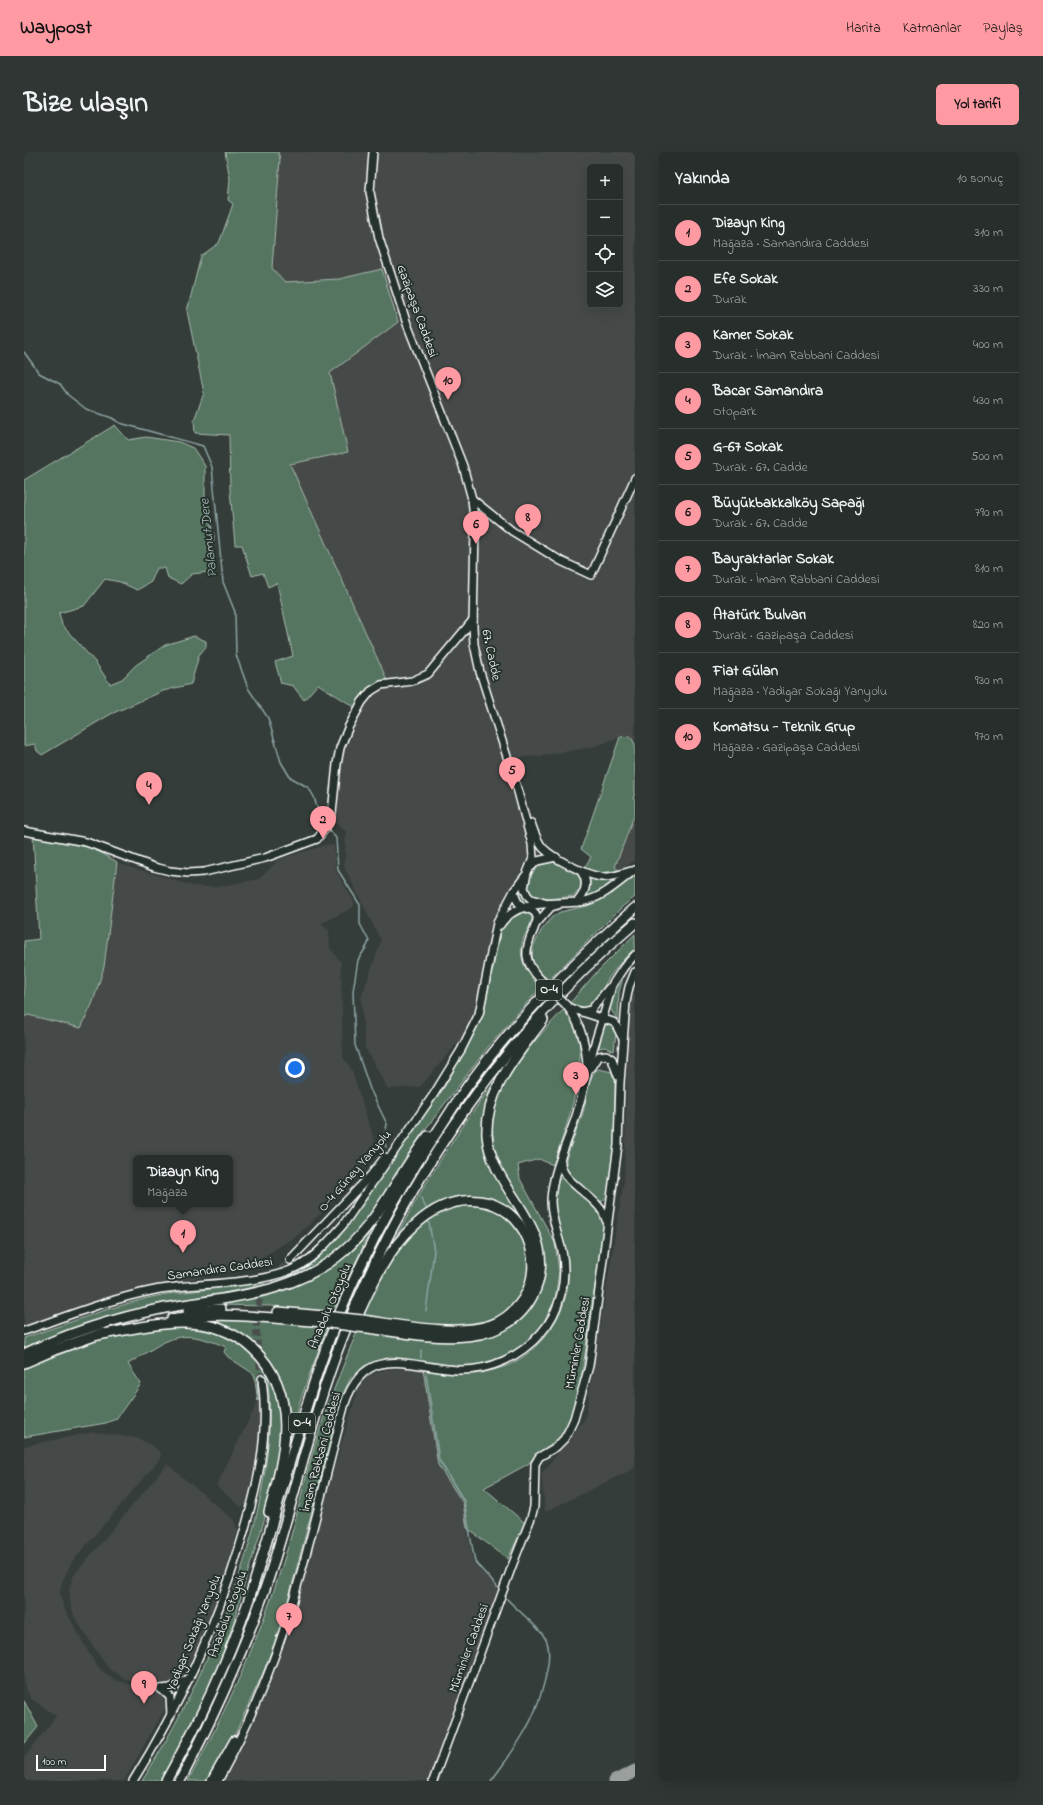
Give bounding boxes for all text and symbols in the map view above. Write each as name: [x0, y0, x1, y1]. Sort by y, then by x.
text: Waypost: [20, 15, 92, 42]
text: Harita: [846, 18, 881, 39]
text: Katmanlar: [903, 18, 961, 39]
text: Paylaş: [983, 18, 1023, 39]
text: Bize ulaşın: [24, 84, 148, 125]
button: Yol tarifi: [936, 84, 1019, 125]
map controls: [587, 164, 623, 308]
button: +: [587, 164, 623, 200]
text: Yakında: [675, 166, 730, 191]
text: 10 sonuç: [957, 169, 1003, 188]
button: −: [587, 200, 623, 236]
text: Dizayn King: [713, 212, 785, 234]
text: 1: [686, 223, 690, 242]
text: 310 m: [975, 223, 1003, 242]
text: Mağaza · Samandıra Caddesi: [713, 234, 869, 253]
button: locate: [587, 236, 623, 272]
street label: Gazipaşa Caddesi: [391, 262, 443, 360]
text: Efe Sokak: [713, 268, 778, 290]
button: layers: [587, 272, 623, 308]
text: 2: [685, 279, 691, 298]
text: 330 m: [973, 279, 1003, 298]
text: Durak: [713, 290, 747, 309]
text: Kamer Sokak: [713, 324, 793, 346]
text: 3: [685, 335, 691, 354]
text: 400 m: [973, 335, 1003, 354]
text: Durak · İmam Rabbani Caddesi: [713, 346, 880, 365]
pin: 10: [435, 367, 461, 400]
text: Bacar Samandıra: [713, 380, 823, 402]
text: 4: [685, 391, 691, 410]
text: 430 m: [973, 391, 1003, 410]
text: Otopark: [713, 402, 757, 421]
text: G-67 Sokak: [713, 436, 783, 458]
text: 5: [684, 447, 692, 466]
text: 500 m: [971, 447, 1003, 466]
text: Durak · 67. Cadde: [713, 458, 808, 477]
text: Büyükbakkalköy Sapağı: [713, 492, 865, 514]
water label: Palamut Dere: [194, 497, 224, 578]
text: 6: [685, 503, 691, 522]
text: 790 m: [975, 503, 1003, 522]
pin: 8: [515, 504, 541, 537]
pin: 6: [463, 511, 489, 544]
text: Durak · 67. Cadde: [713, 514, 808, 533]
text: Bayraktarlar Sokak: [713, 548, 834, 570]
text: 7: [685, 559, 691, 578]
text: 810 m: [975, 559, 1003, 578]
text: Durak · İmam Rabbani Caddesi: [713, 570, 880, 589]
text: Atatürk Bulvarı: [713, 604, 806, 626]
text: 8: [686, 615, 690, 634]
text: 820 m: [973, 615, 1003, 634]
text: Durak · Gazipaşa Caddesi: [713, 626, 853, 645]
street label: 67. Cadde: [476, 628, 506, 682]
text: Fiat Gülan: [713, 660, 778, 682]
text: 9: [686, 671, 690, 690]
text: 930 m: [975, 671, 1003, 690]
text: Mağaza · Yadigar Sokağı Yanyolu: [713, 682, 887, 701]
text: Komatsu - Teknik Grup: [713, 716, 855, 738]
text: 10: [683, 727, 693, 746]
text: 970 m: [975, 727, 1003, 746]
text: Mağaza · Gazipaşa Caddesi: [713, 738, 860, 757]
pin: 5: [499, 757, 525, 790]
pin: 4: [136, 772, 162, 805]
pin: 2: [310, 806, 336, 839]
road number: O-4: [536, 980, 562, 1000]
your location: [285, 1058, 305, 1078]
pin: 3: [563, 1062, 589, 1095]
street label: O-4 Güney Yanyolu: [314, 1126, 397, 1217]
popup: [133, 1155, 233, 1207]
text: Dizayn King: [147, 1161, 219, 1183]
text: Mağaza: [147, 1183, 187, 1202]
pin: 1: [170, 1220, 196, 1253]
street label: Samandıra Caddesi: [166, 1252, 274, 1286]
street label: Anadolu Otoyolu: [303, 1260, 357, 1352]
street label: Müminler Caddesi: [561, 1296, 595, 1390]
street label: İmam Rabbani Caddesi: [296, 1390, 346, 1514]
road number: O-4: [289, 1413, 315, 1433]
street label: Anadolu Otoyolu: [203, 1568, 253, 1660]
street label: Yadigar Sokağı Yanyolu: [162, 1572, 227, 1695]
street label: Müminler Caddesi: [444, 1601, 494, 1695]
pin: 7: [276, 1603, 302, 1636]
pin: 9: [131, 1671, 157, 1704]
scale bar: [36, 1753, 106, 1772]
text: 100 m: [42, 1754, 66, 1770]

